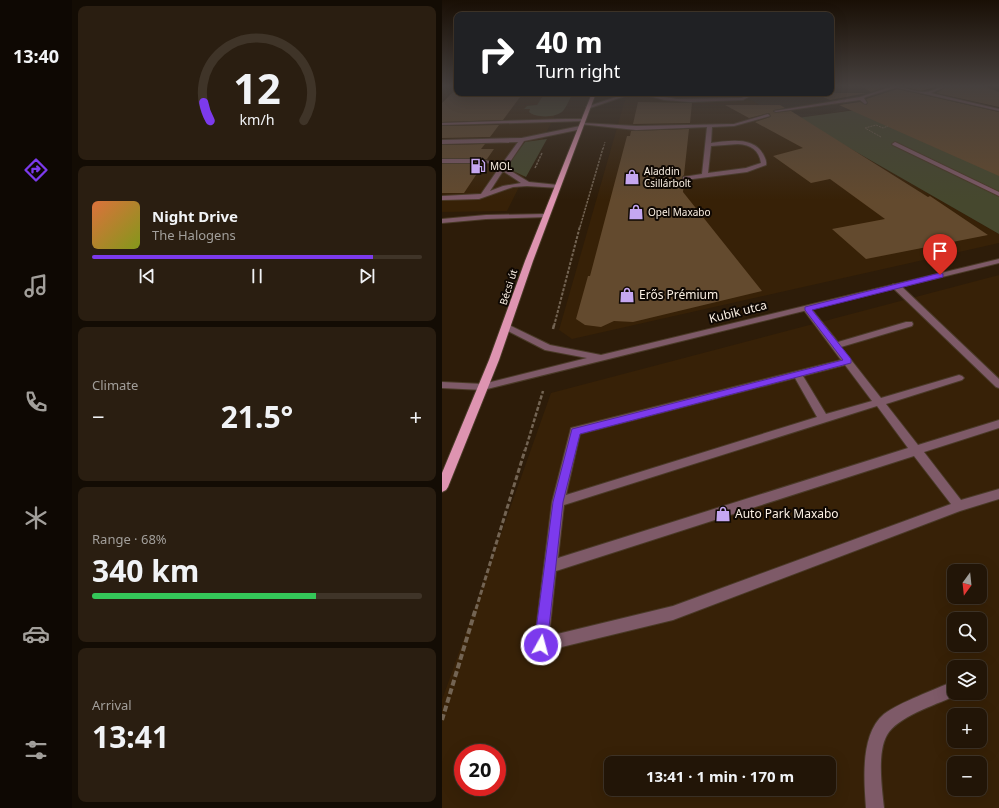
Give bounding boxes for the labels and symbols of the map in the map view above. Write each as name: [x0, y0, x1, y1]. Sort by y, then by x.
fuel station icon: MOL: [469, 157, 487, 175]
place label: MOL: [490, 159, 512, 173]
place label: Aladdin Csillárbolt: [644, 164, 691, 190]
shop icon: Aladdin Csillárbolt: [623, 168, 641, 186]
shop icon: Opel Maxabo: [627, 203, 645, 221]
place label: Opel Maxabo: [648, 205, 711, 219]
pin: [923, 234, 957, 275]
street label: Bécsi út: [496, 267, 520, 307]
shop icon: Erős Prémium: [618, 286, 636, 304]
place label: Erős Prémium: [639, 286, 718, 303]
street label: Kubik utca: [707, 296, 769, 327]
shop icon: Auto Park Maxabo: [714, 505, 732, 523]
place label: Auto Park Maxabo: [735, 505, 839, 522]
north arrow: [947, 564, 987, 604]
position arrow: [520, 624, 562, 666]
speed limit sign: 20: [454, 744, 506, 796]

